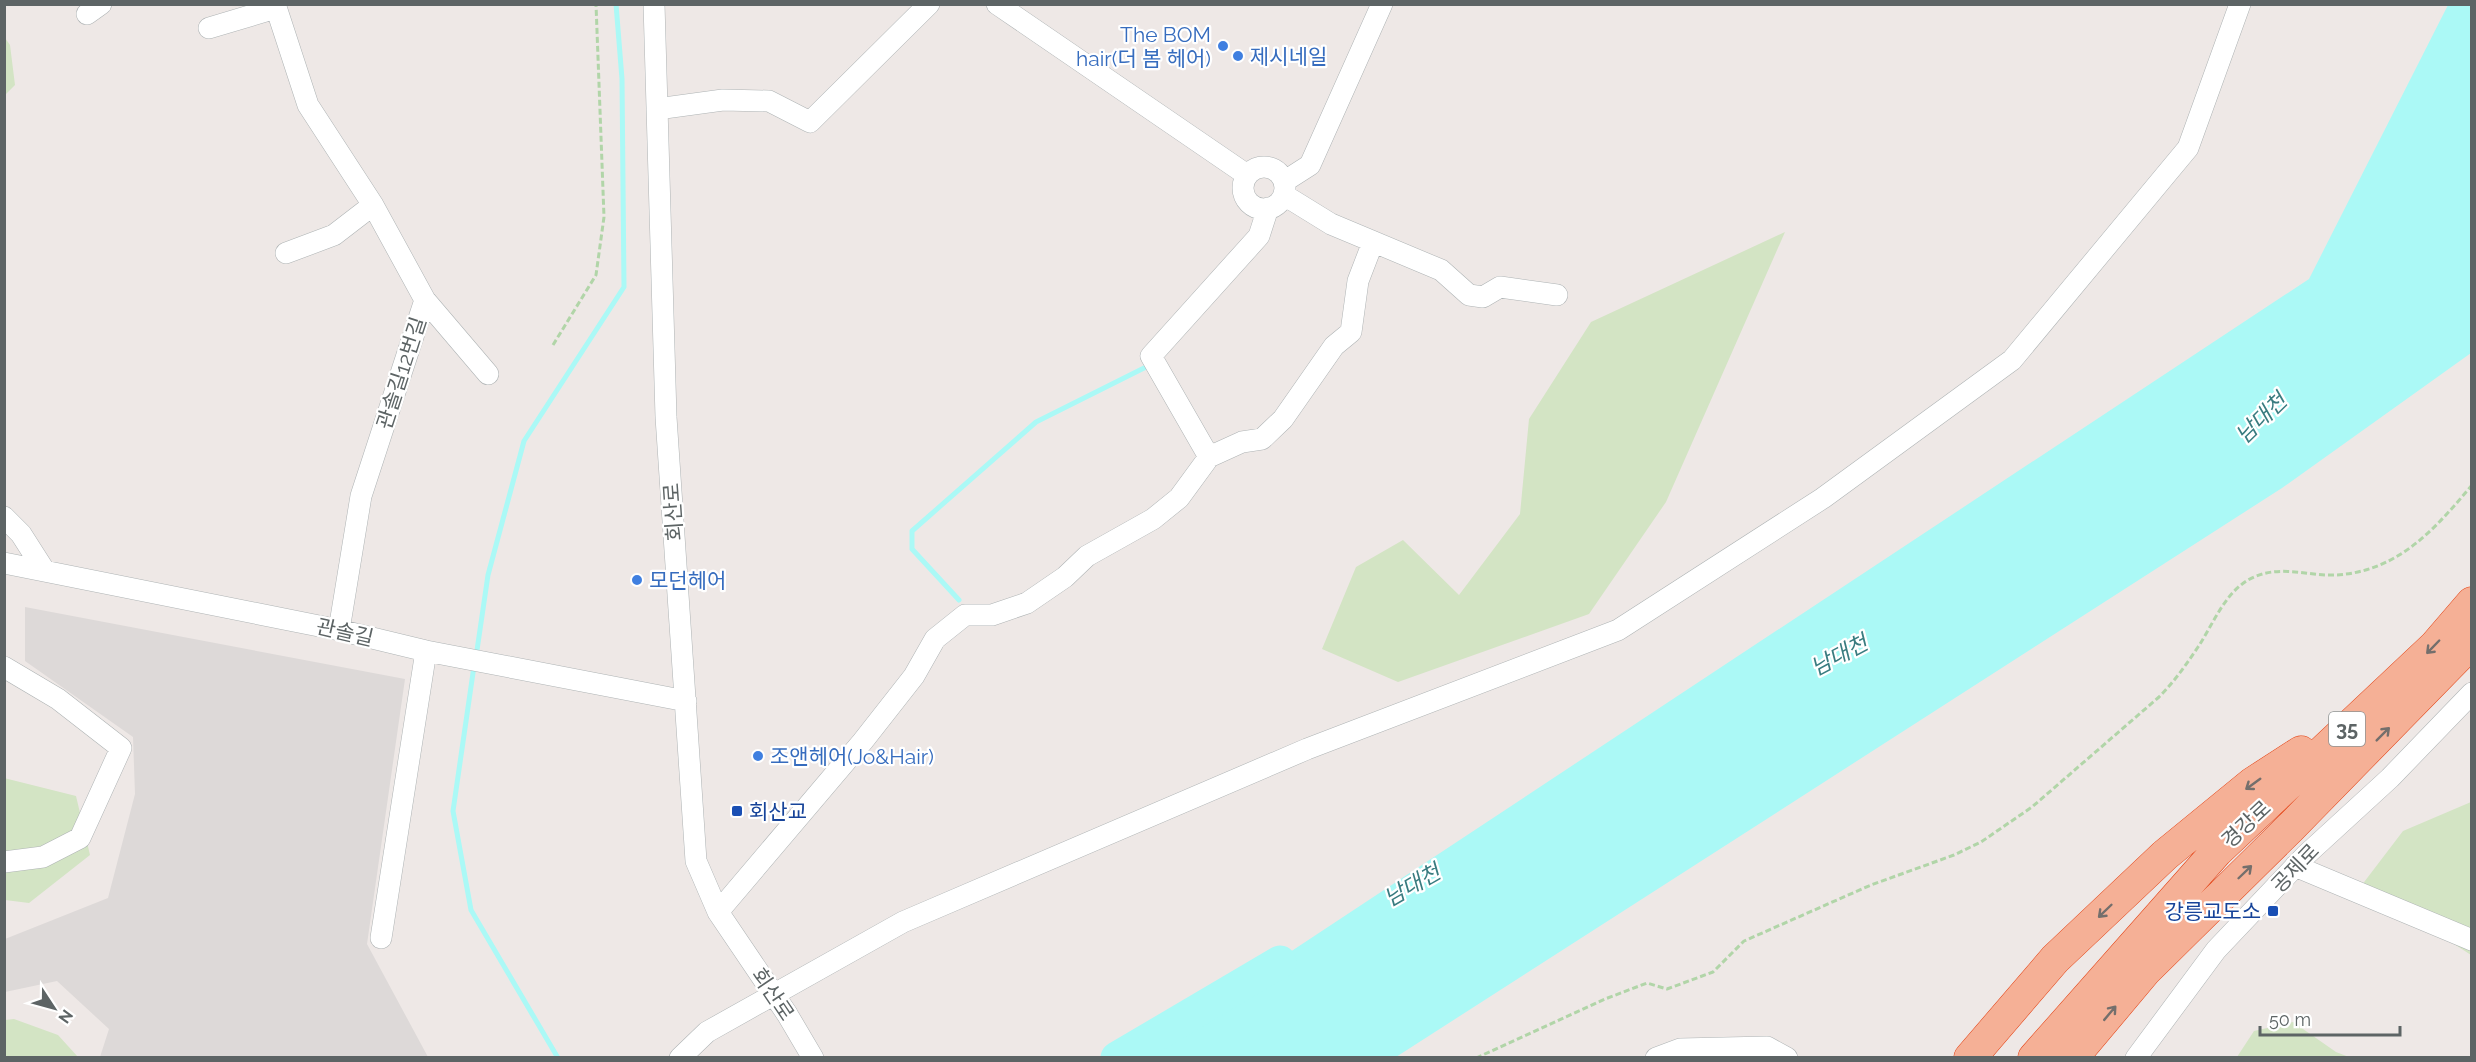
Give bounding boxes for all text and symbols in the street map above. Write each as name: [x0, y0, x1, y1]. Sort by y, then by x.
place label: The BOM hair(더 봄 헤어): [1076, 22, 1211, 71]
marker: The BOM hair(더 봄 헤어): [1216, 39, 1230, 53]
place label: 제시네일: [1250, 44, 1327, 69]
marker: 제시네일: [1231, 49, 1245, 63]
street label: 관솔길12번길: [371, 314, 431, 432]
water label: 남대천: [2230, 386, 2294, 448]
street label: 회산로: [659, 482, 687, 542]
place label: 모던헤어: [649, 568, 726, 593]
marker: 모던헤어: [630, 573, 644, 587]
street label: 관솔길: [314, 613, 376, 651]
water label: 남대천: [1806, 628, 1874, 681]
one-way arrow: [2426, 639, 2440, 654]
road number: 35: [2329, 712, 2365, 746]
one-way arrow: [2375, 727, 2390, 742]
place label: 조앤헤어(Jo&Hair): [770, 744, 934, 769]
marker: 조앤헤어(Jo&Hair): [751, 749, 765, 763]
one-way arrow: [2245, 778, 2261, 790]
street label: 경강로: [2216, 795, 2276, 853]
place label: 회산교: [749, 799, 807, 824]
marker: 회산교: [730, 804, 744, 818]
street label: 공제로: [2266, 838, 2324, 898]
water label: 남대천: [1379, 857, 1447, 911]
one-way arrow: [2238, 865, 2253, 880]
place label: 강릉교도소: [2164, 899, 2261, 924]
one-way arrow: [2098, 904, 2113, 918]
marker: 강릉교도소: [2266, 904, 2280, 918]
street label: 회산로: [746, 963, 800, 1025]
north arrow: [24, 978, 84, 1038]
scale bar: [2260, 999, 2400, 1037]
text: N: [54, 1006, 77, 1027]
one-way arrow: [2103, 1006, 2117, 1021]
text: 50 m: [2269, 1009, 2311, 1030]

